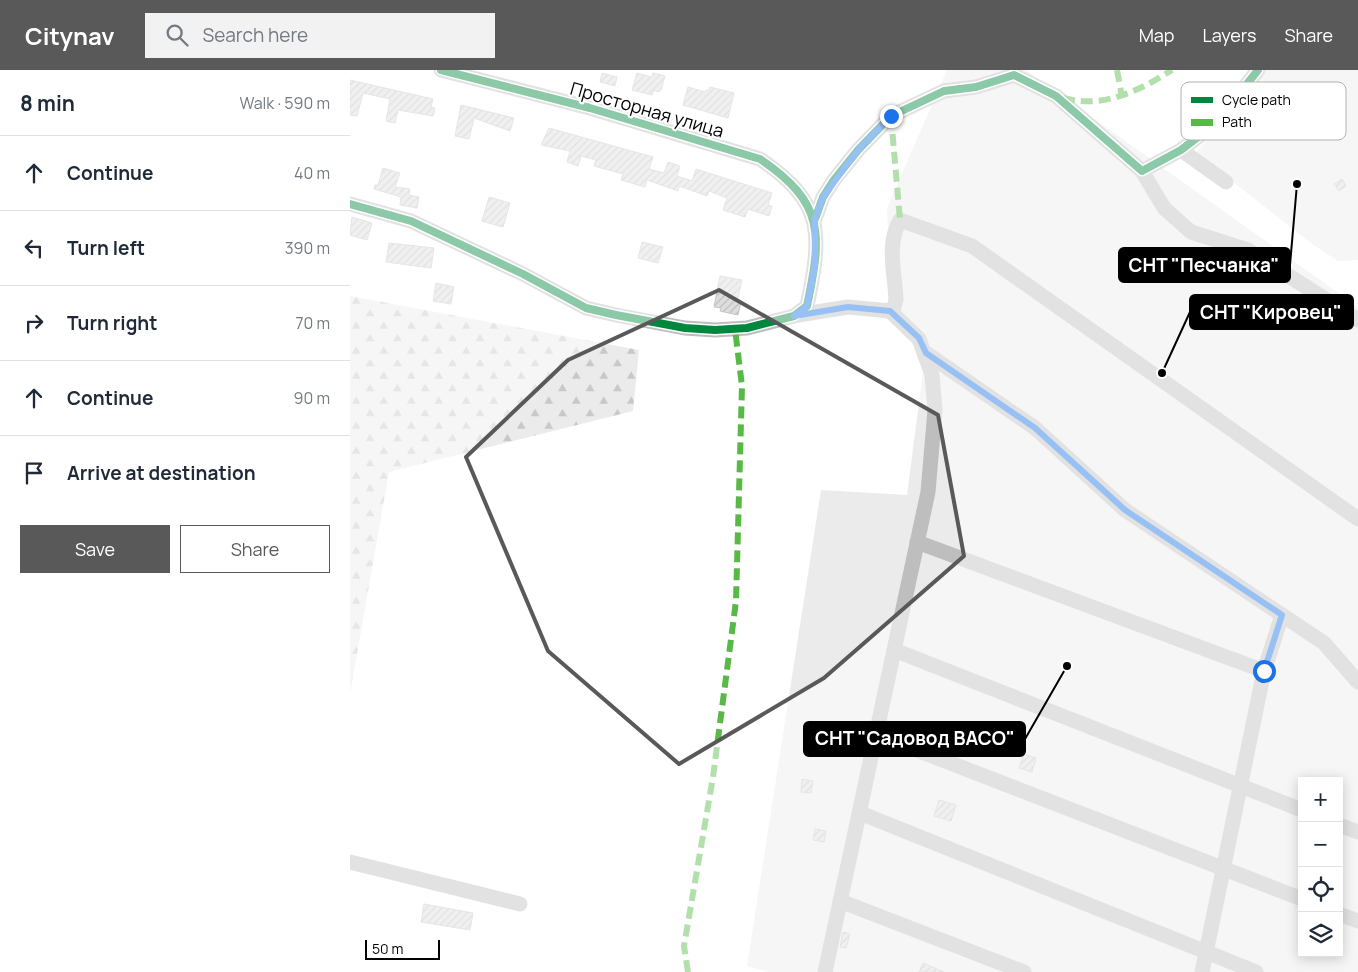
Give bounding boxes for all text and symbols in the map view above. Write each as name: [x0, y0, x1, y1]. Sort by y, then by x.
search box: [145, 13, 495, 58]
text: Citynav: [25, 19, 115, 52]
icon: search: [163, 21, 191, 49]
text: Search here: [203, 22, 308, 48]
text: Map: [1139, 23, 1174, 47]
text: Layers: [1202, 23, 1256, 47]
text: Share: [1284, 23, 1333, 47]
street label: Просторная улица: [568, 76, 727, 142]
legend: [1181, 82, 1346, 140]
text: 8 min: [20, 89, 75, 117]
text: Cycle path: [1222, 90, 1291, 109]
text: Walk · 590 m: [239, 92, 330, 114]
route end: [880, 105, 903, 128]
text: Path: [1222, 112, 1252, 131]
icon: ahead: [20, 159, 48, 187]
text: Continue: [67, 160, 153, 186]
text: 40 m: [294, 162, 330, 184]
icon: left: [20, 234, 48, 262]
text: Turn left: [67, 235, 145, 261]
text: 390 m: [285, 237, 330, 259]
callout: СНТ "Песчанка": [1119, 248, 1290, 282]
text: СНТ "Песчанка": [1129, 252, 1279, 278]
callout: СНТ "Кировец": [1190, 295, 1353, 329]
text: СНТ "Кировец": [1200, 299, 1342, 325]
icon: right: [20, 309, 48, 337]
text: Turn right: [67, 310, 157, 336]
text: 70 m: [295, 312, 330, 334]
icon: ahead: [20, 384, 48, 412]
text: Continue: [67, 385, 153, 411]
text: 90 m: [294, 387, 330, 409]
icon: arrive: [20, 459, 48, 487]
text: Arrive at destination: [67, 460, 256, 486]
button: Save: [20, 525, 170, 573]
button: Share: [180, 525, 330, 573]
route start: [1253, 660, 1276, 683]
callout: СНТ "Садовод ВАСО": [804, 722, 1025, 756]
text: СНТ "Садовод ВАСО": [815, 725, 1015, 751]
map controls: [1298, 777, 1343, 957]
button: +: [1298, 777, 1343, 822]
button: −: [1298, 822, 1343, 867]
button: locate: [1298, 867, 1343, 912]
button: layers: [1298, 912, 1343, 957]
scale bar: [365, 937, 440, 960]
text: 50 m: [372, 939, 403, 958]

